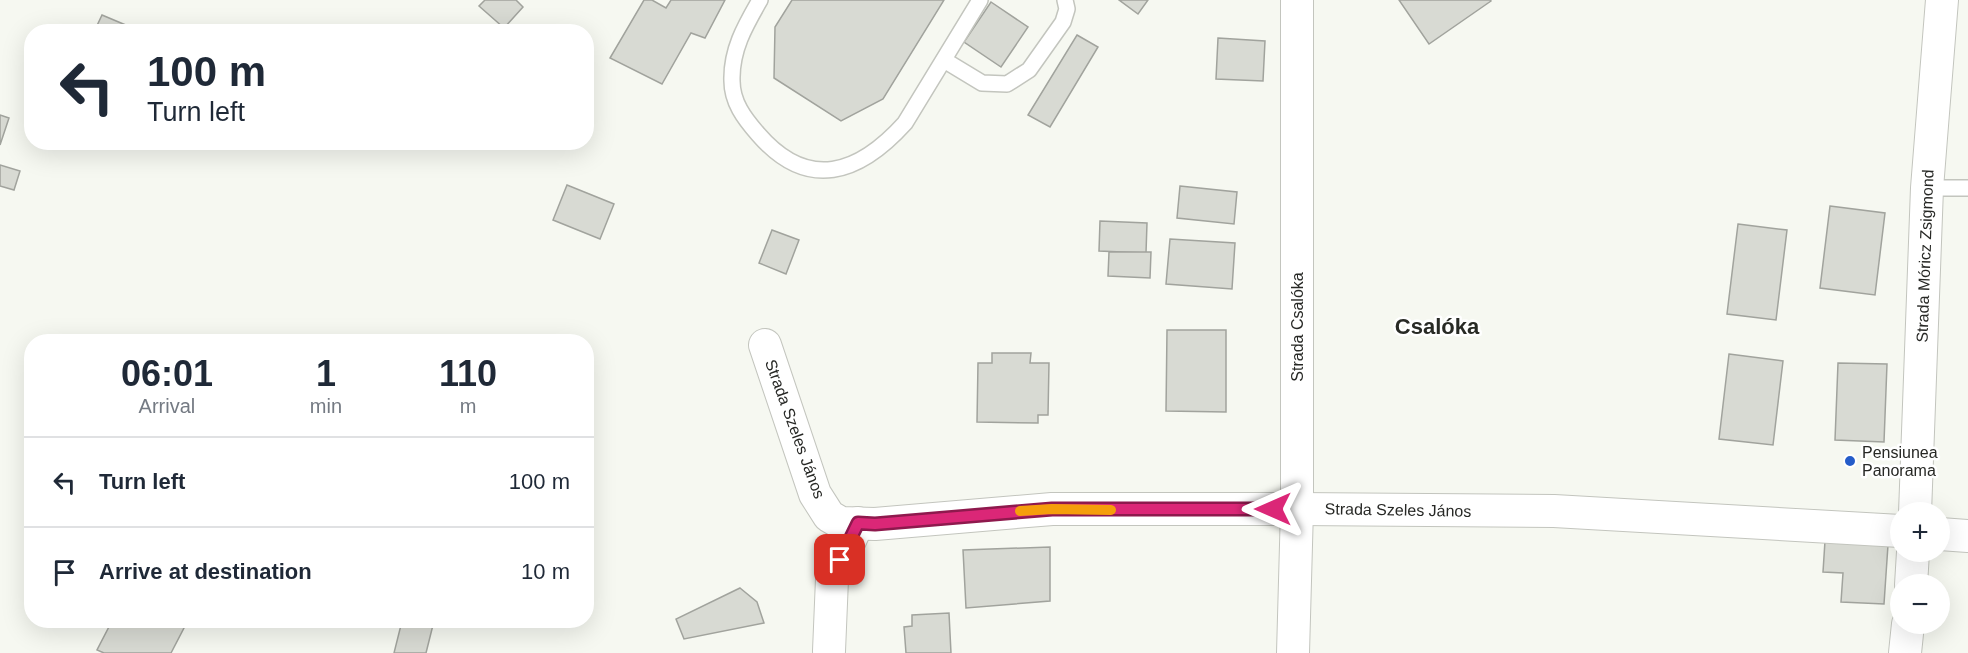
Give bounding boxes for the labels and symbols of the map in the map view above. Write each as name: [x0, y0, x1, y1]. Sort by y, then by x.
street label: Strada Móricz Zsigmond: [1913, 169, 1937, 343]
street label: Strada Csalóka: [1289, 272, 1306, 382]
district label: Csalóka: [1395, 314, 1480, 339]
street label: Strada Szeles János: [762, 357, 828, 501]
place label: Pensiunea Panorama: [1862, 444, 1938, 479]
marker: Pensiunea Panorama: [1843, 454, 1857, 468]
position arrow: [1241, 477, 1305, 541]
street label: Strada Szeles János: [1324, 500, 1472, 520]
pin: [814, 534, 865, 585]

